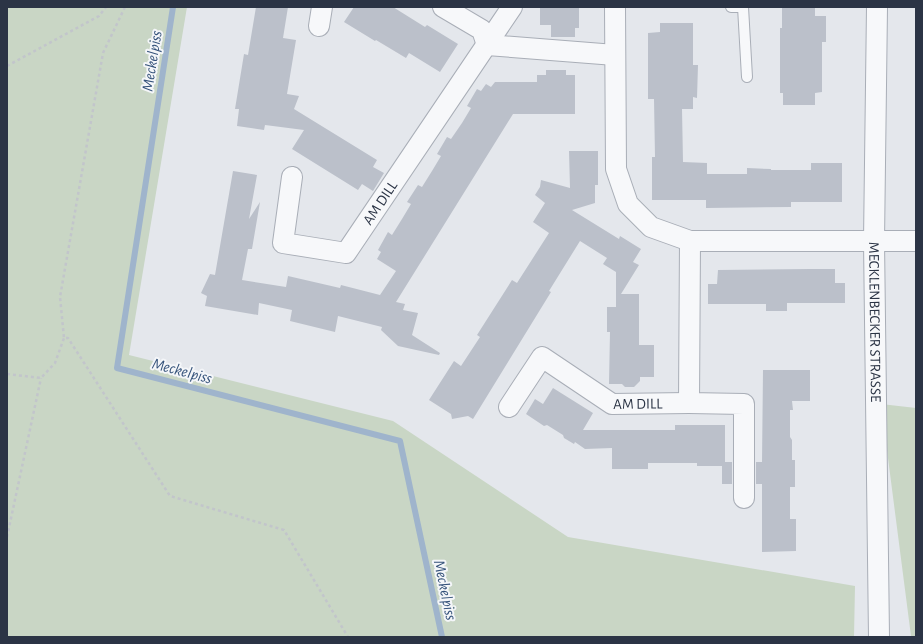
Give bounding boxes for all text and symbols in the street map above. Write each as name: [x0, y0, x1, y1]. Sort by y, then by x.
water label: Meckelpiss: [139, 30, 166, 93]
street label: AM DILL: [360, 178, 400, 227]
street label: MECKLENBECKER STRASSE: [867, 242, 884, 402]
water label: Meckelpiss: [150, 355, 214, 388]
street label: AM DILL: [613, 396, 663, 411]
water label: Meckelpiss: [430, 558, 459, 622]

